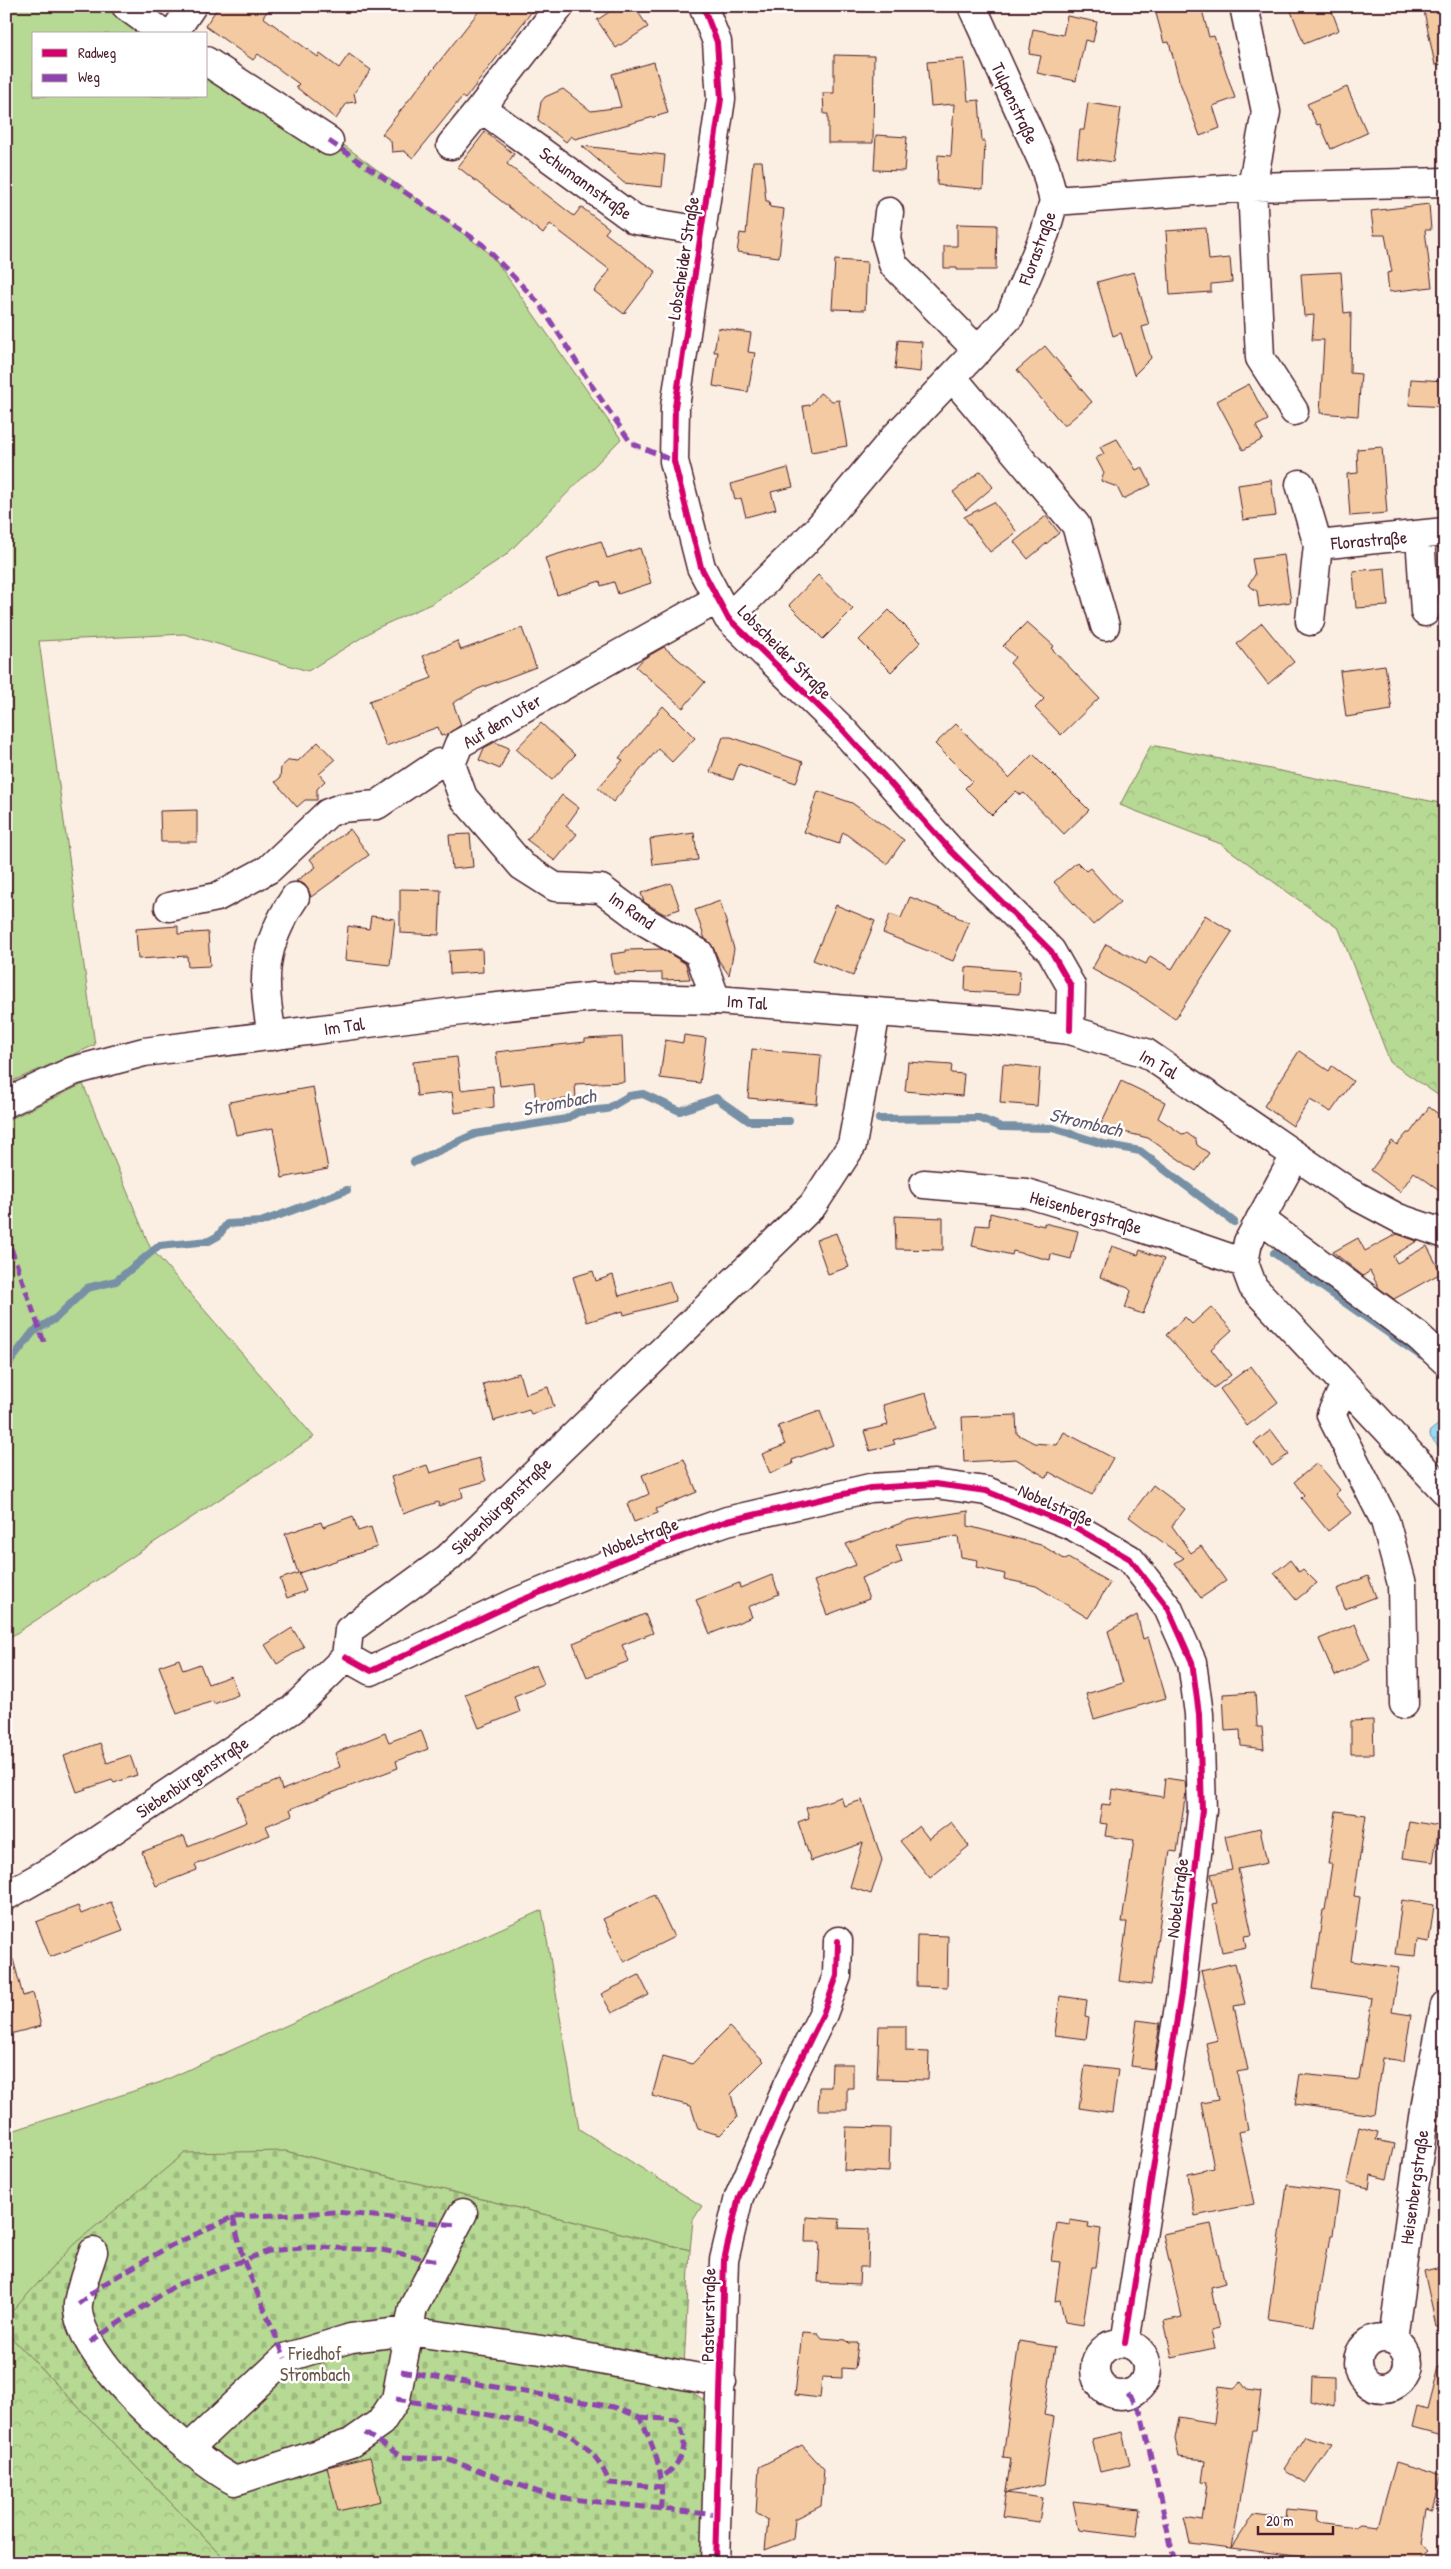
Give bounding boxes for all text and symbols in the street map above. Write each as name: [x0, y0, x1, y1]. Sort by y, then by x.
legend: [32, 32, 208, 98]
text: Radweg: [78, 42, 116, 63]
street label: Tulpenstraße: [985, 58, 1045, 148]
text: Weg: [78, 66, 100, 87]
street label: Schumannstraße: [534, 141, 638, 225]
street label: Lobscheider Straße: [661, 195, 705, 321]
street label: Florastraße: [1012, 208, 1062, 289]
street label: Florastraße: [1329, 524, 1408, 556]
street label: Lobscheider Straße: [732, 599, 838, 705]
street label: Auf dem Ufer: [458, 688, 546, 754]
street label: Im Rand: [604, 885, 660, 935]
street label: Im Tal: [726, 988, 768, 1016]
street label: Im Tal: [322, 1011, 366, 1041]
street label: Im Tal: [1135, 1043, 1183, 1085]
water label: Strombach: [520, 1082, 600, 1122]
water label: Strombach: [1047, 1101, 1127, 1143]
street label: Heisenbergstraße: [1027, 1184, 1145, 1240]
street label: Siebenbürgenstraße: [445, 1452, 557, 1560]
street label: Nobelstraße: [1014, 1477, 1098, 1533]
street label: Nobelstraße: [598, 1511, 682, 1563]
street label: Siebenbürgenstraße: [131, 1730, 253, 1824]
street label: Nobelstraße: [1160, 1857, 1194, 1939]
street label: Heisenbergstraße: [1394, 2128, 1434, 2246]
street label: Pasteurstraße: [695, 2268, 721, 2362]
park label: Friedhof Strombach: [280, 2341, 350, 2387]
scale bar: [1258, 2504, 1334, 2536]
text: 20 m: [1266, 2510, 1293, 2531]

